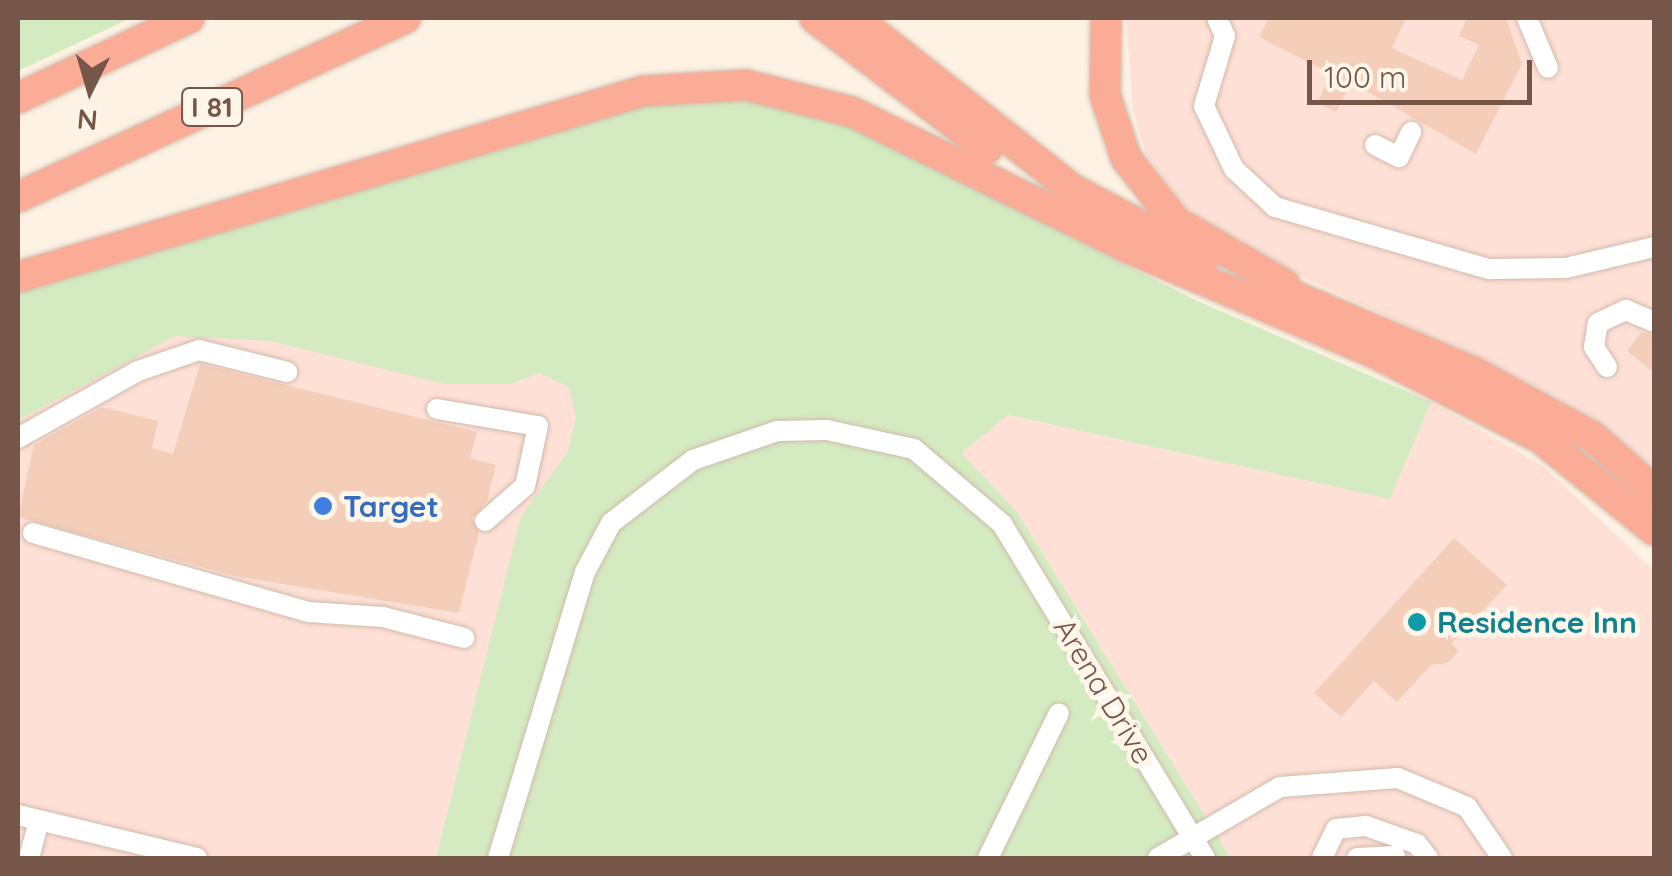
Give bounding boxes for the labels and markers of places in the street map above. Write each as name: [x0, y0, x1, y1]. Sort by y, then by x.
place label: Target: [343, 488, 439, 524]
marker: Target: [312, 495, 334, 517]
place label: Residence Inn: [1437, 604, 1637, 640]
marker: Residence Inn: [1406, 611, 1428, 633]

